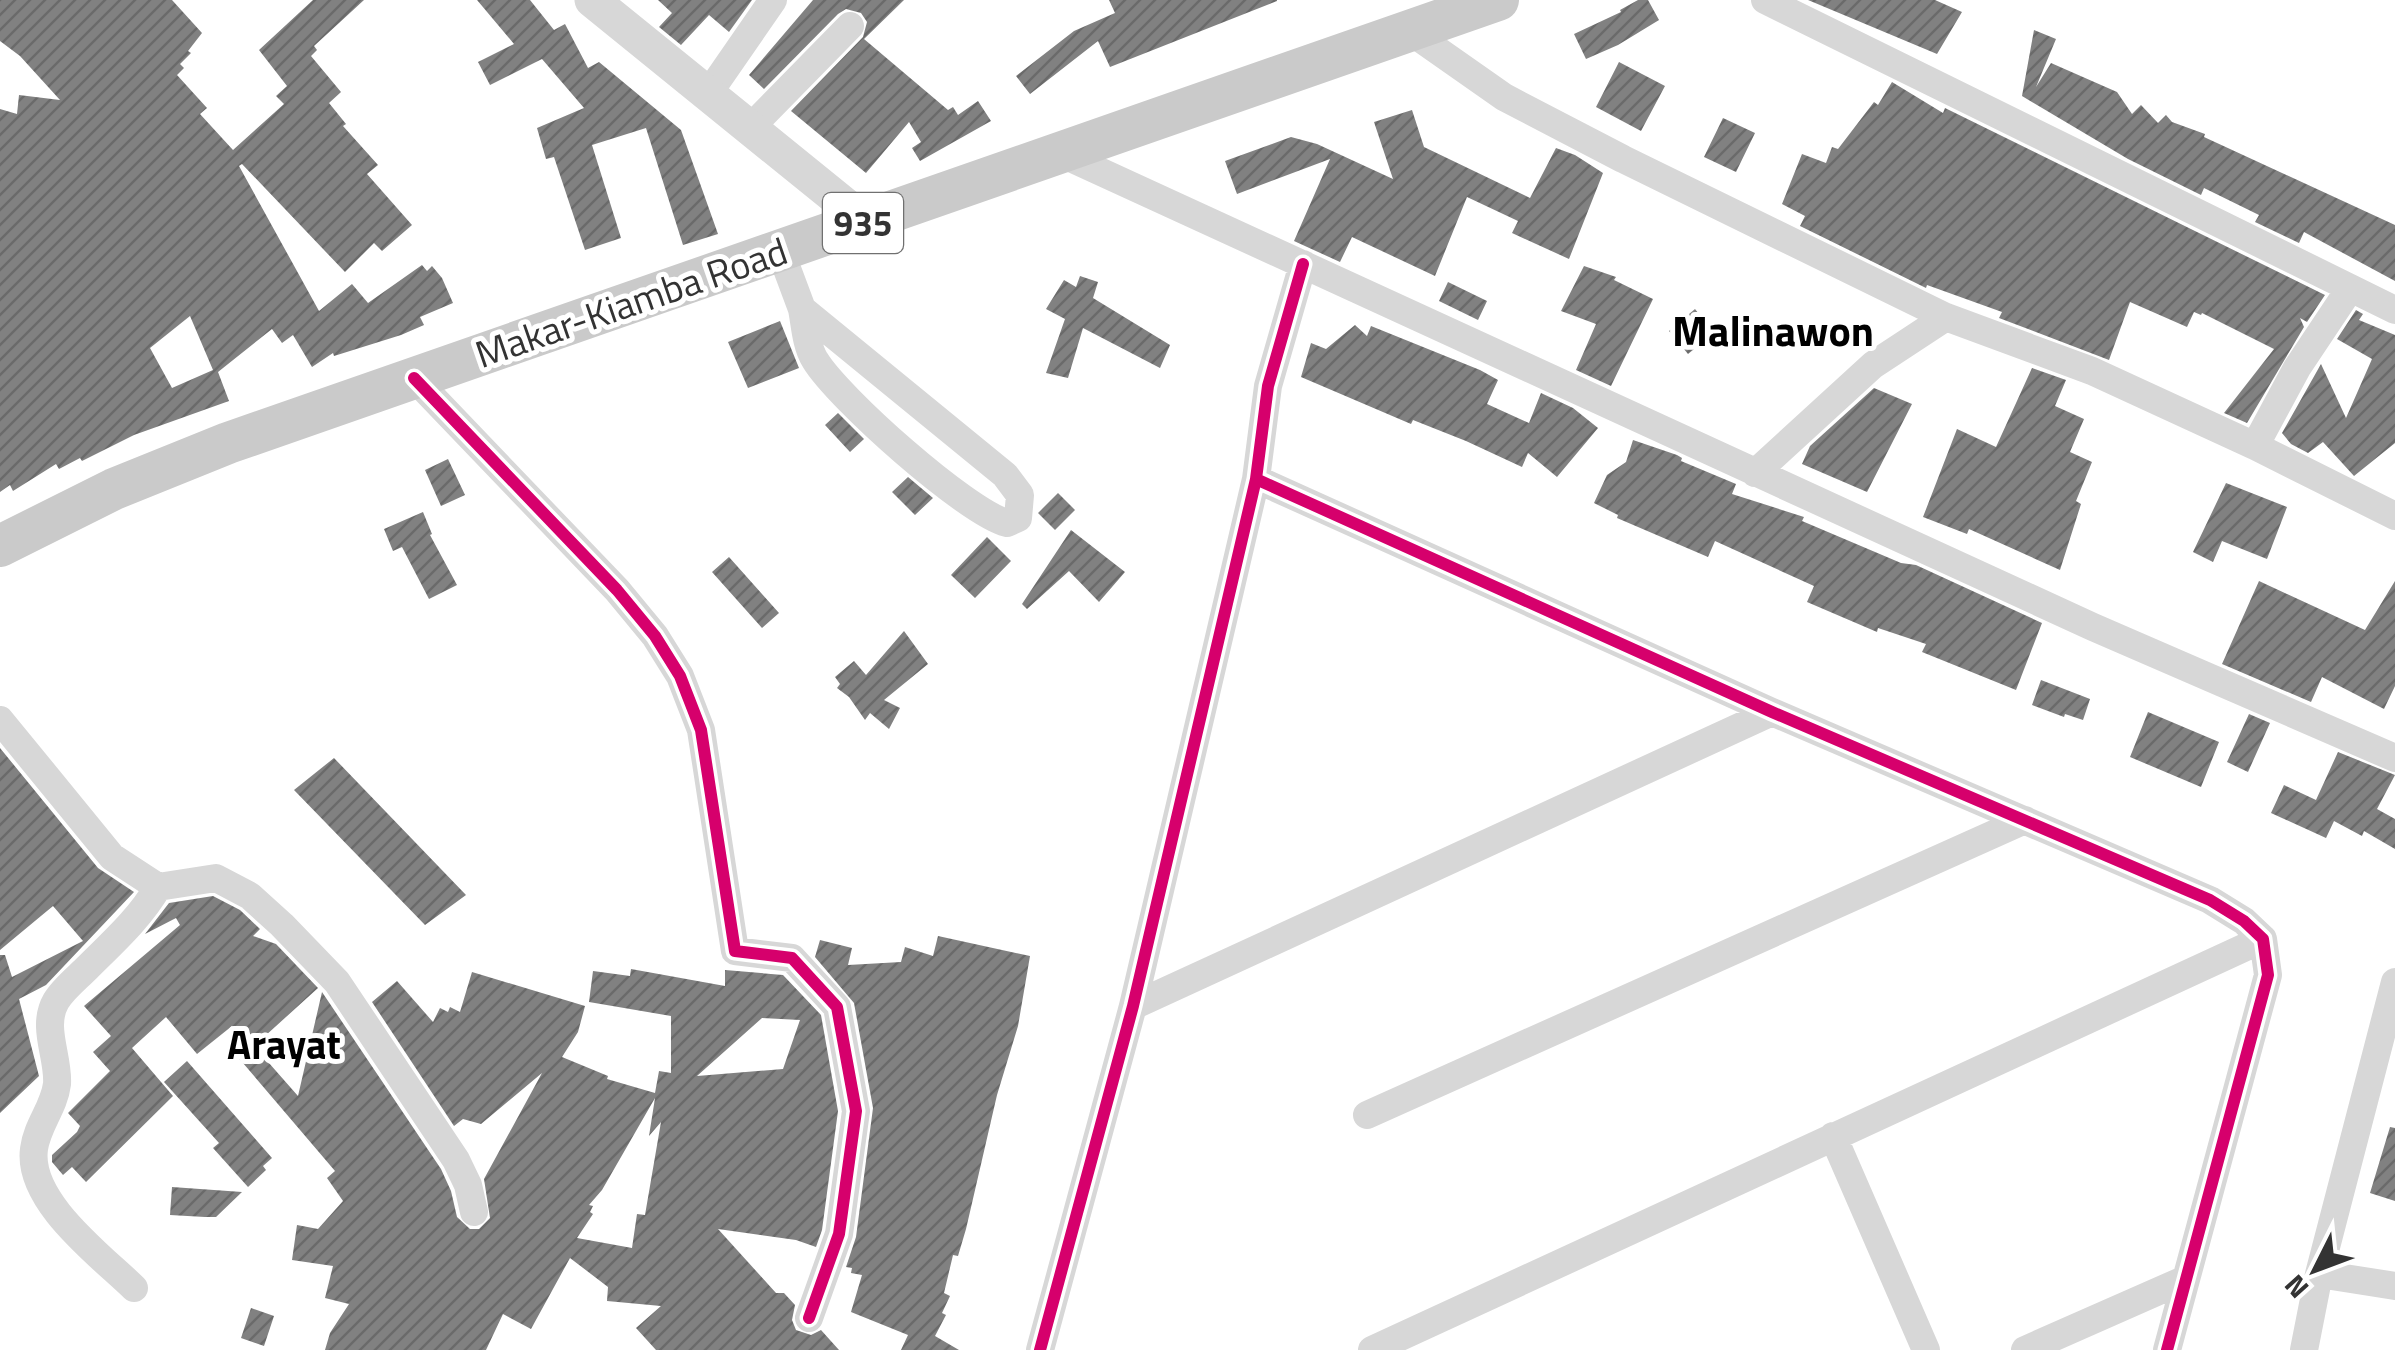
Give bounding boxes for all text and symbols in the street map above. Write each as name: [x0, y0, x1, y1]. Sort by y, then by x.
road number: 935: [823, 193, 903, 253]
street label: Makar-Kiamba Road: [467, 221, 795, 383]
district label: Malinawon: [1672, 298, 1874, 362]
district label: Arayat: [227, 1014, 341, 1075]
north arrow: [2265, 1220, 2365, 1320]
text: N: [2274, 1265, 2319, 1309]

